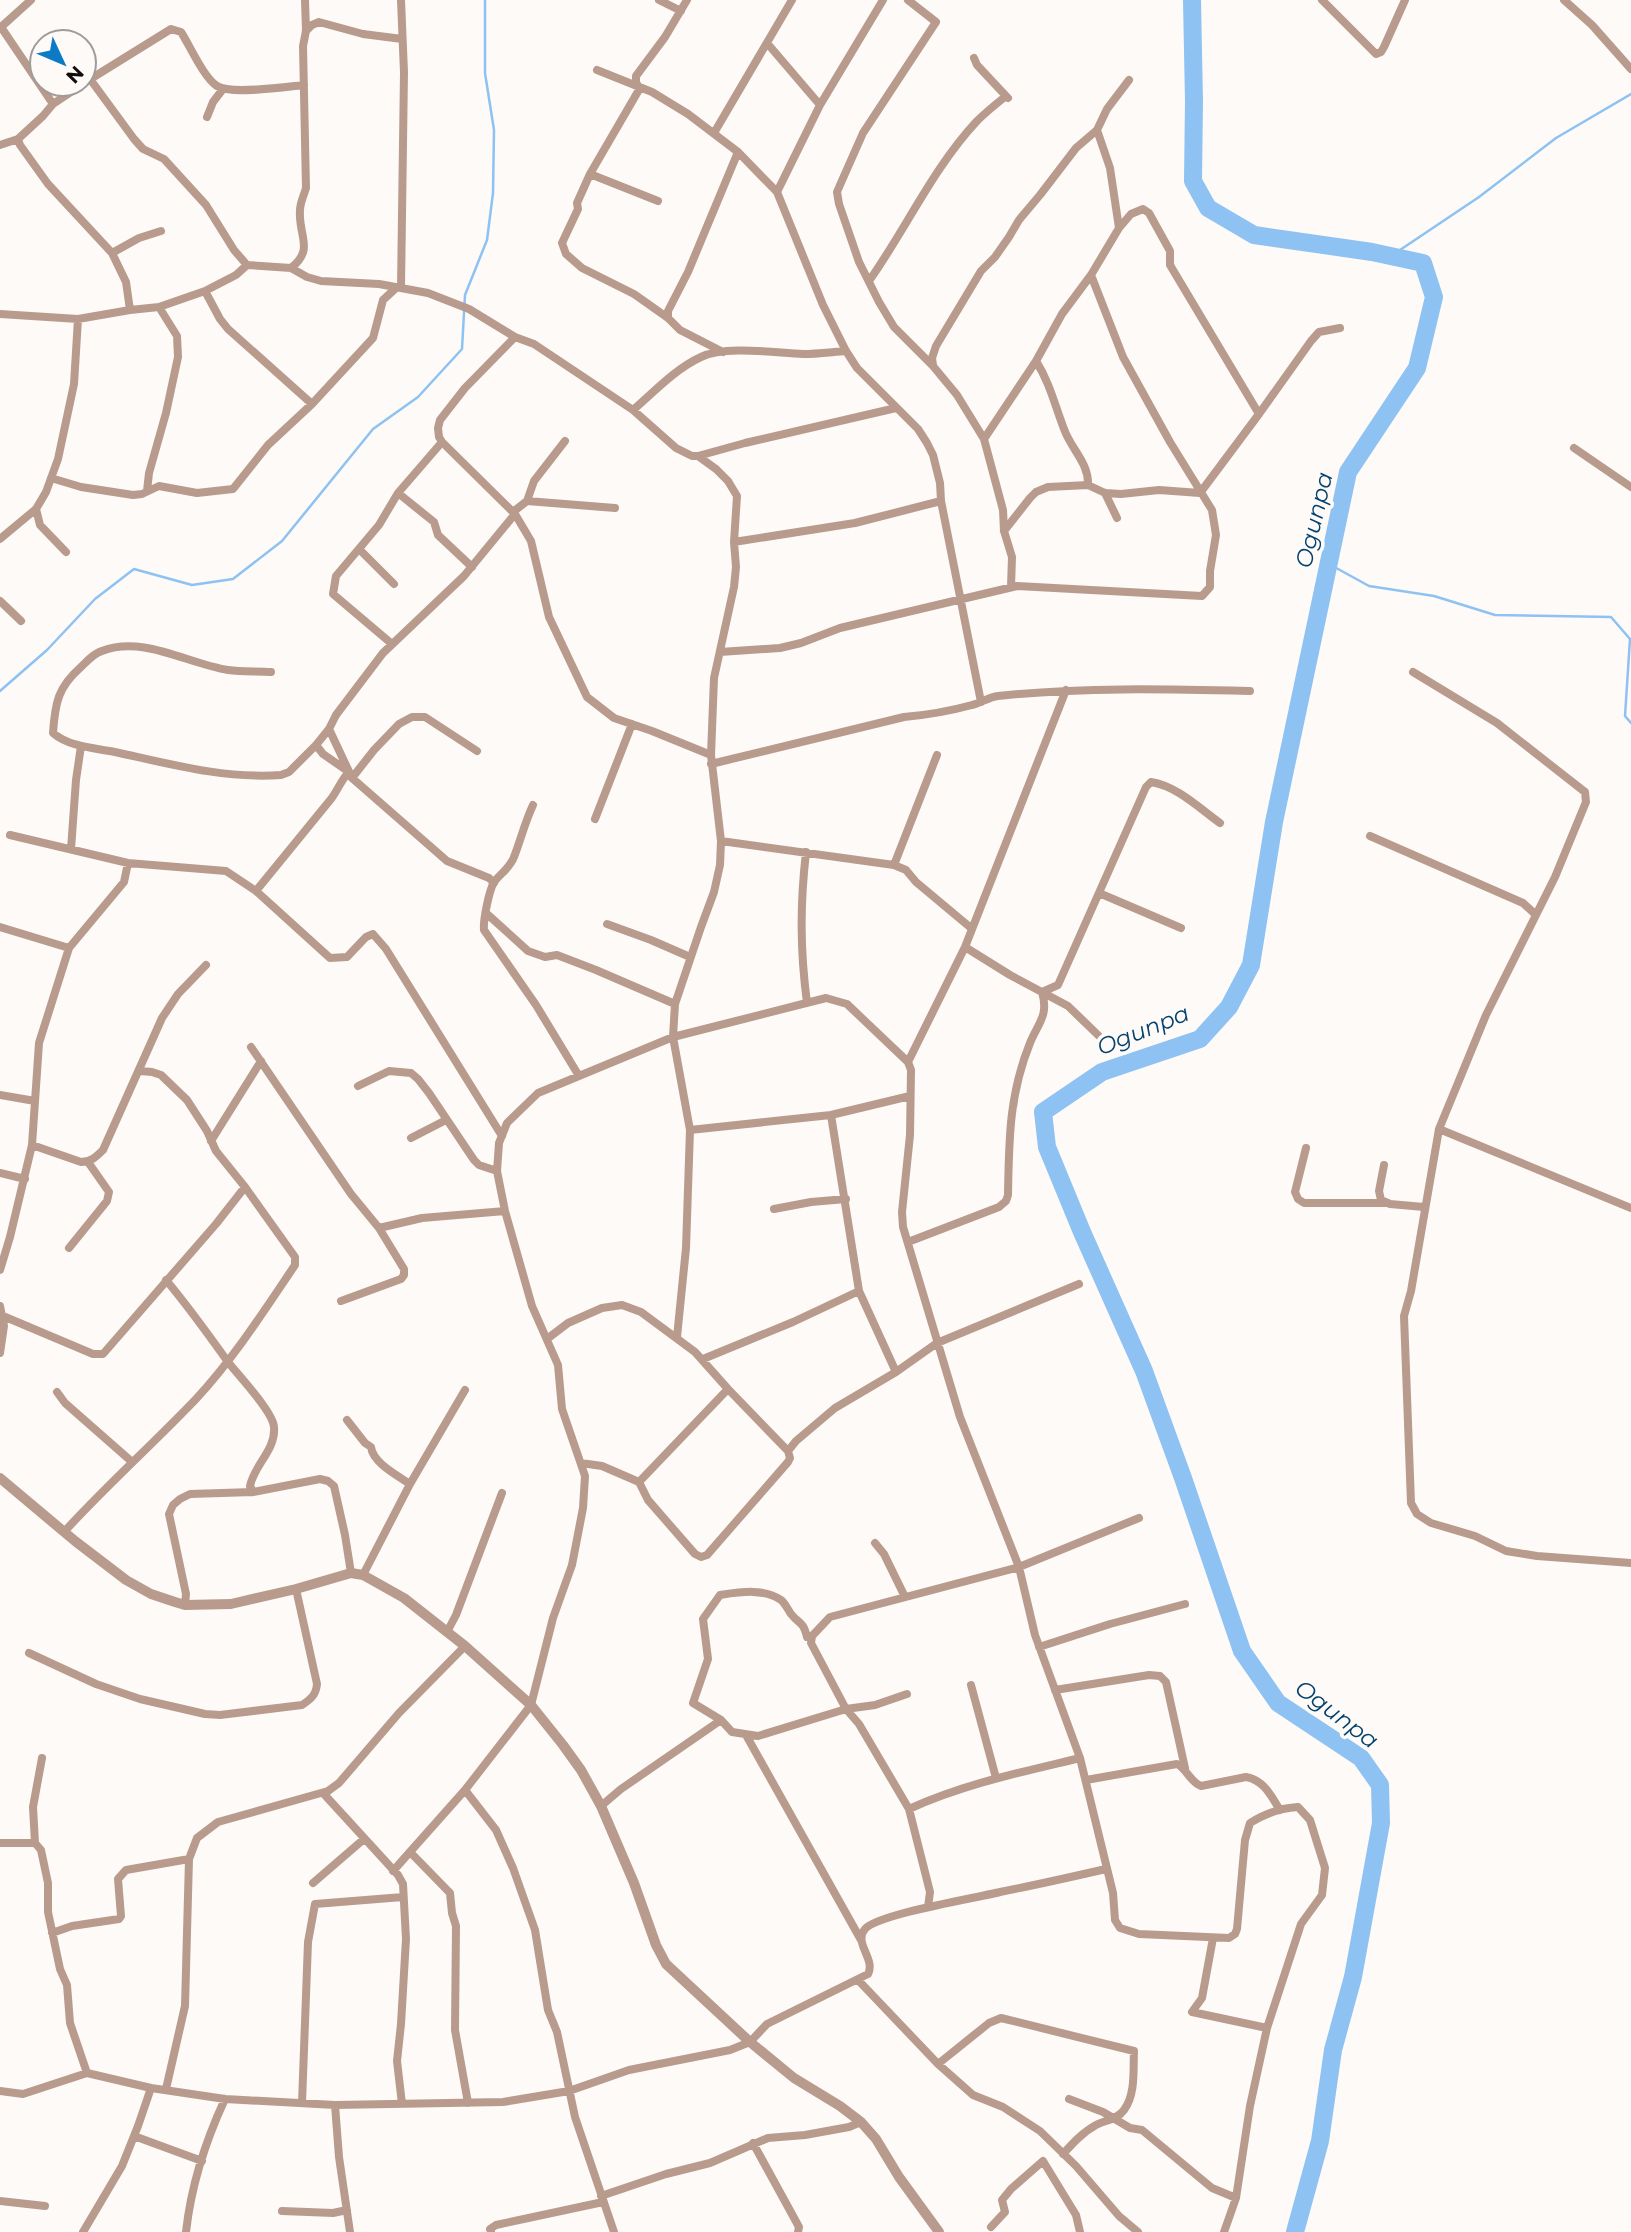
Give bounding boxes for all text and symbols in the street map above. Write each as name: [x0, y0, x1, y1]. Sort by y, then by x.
north arrow: [28, 28, 98, 98]
text: N: [61, 61, 88, 88]
water label: Ogunpa: [1289, 469, 1339, 571]
water label: Ogunpa: [1093, 999, 1193, 1061]
water label: Ogunpa: [1290, 1674, 1384, 1754]

